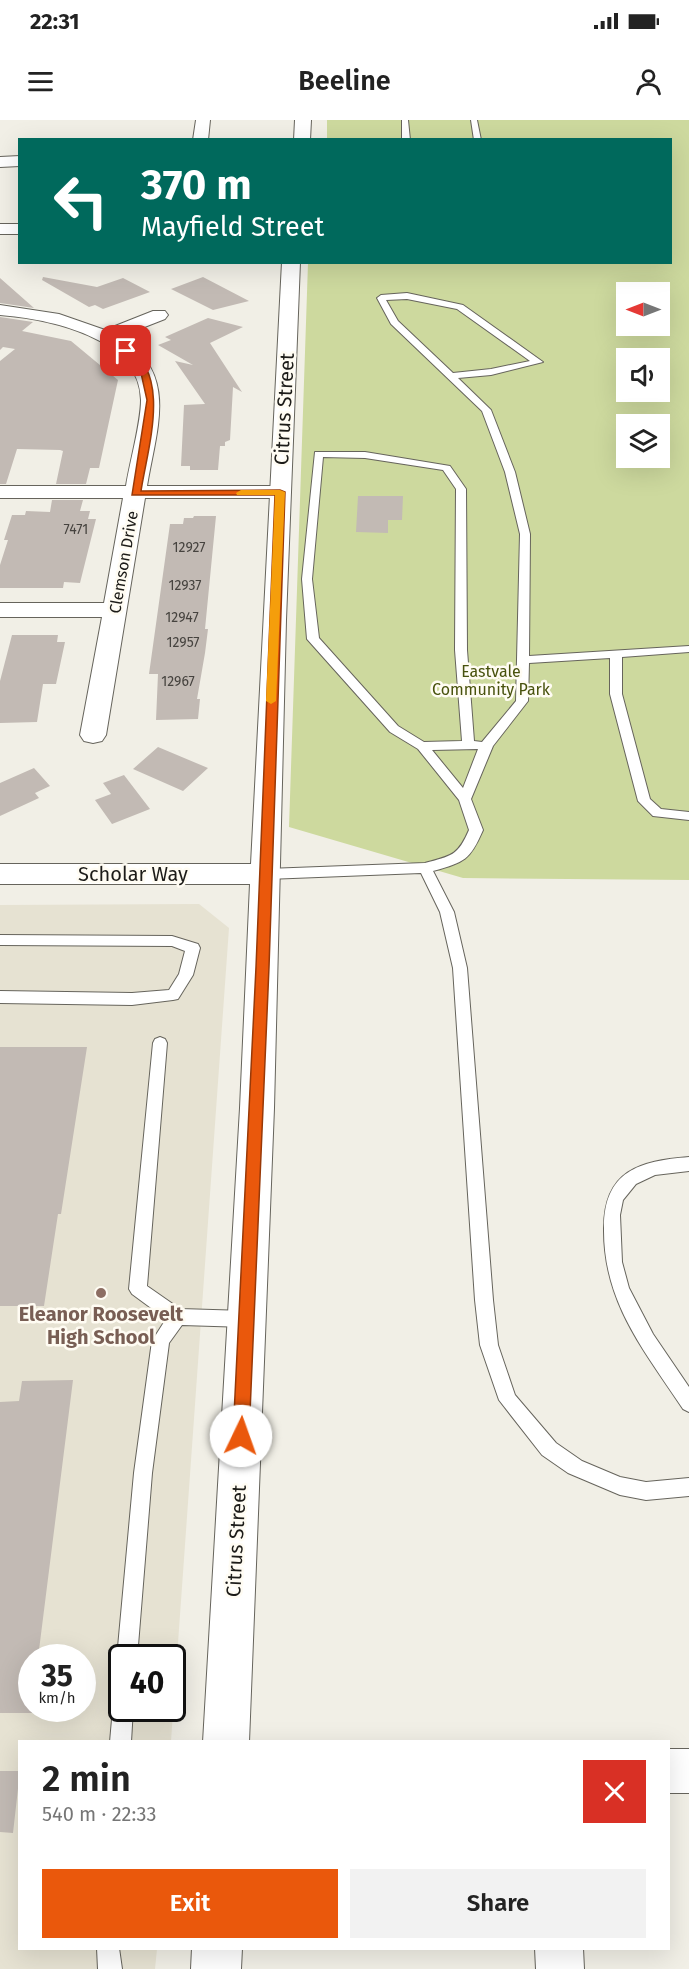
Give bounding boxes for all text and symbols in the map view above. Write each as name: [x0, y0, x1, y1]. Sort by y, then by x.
text: 22:31: [30, 8, 80, 35]
icon: menu: [24, 65, 57, 98]
text: Beeline: [298, 65, 391, 97]
icon: person: [632, 65, 665, 98]
text: 370 m: [141, 160, 252, 210]
icon: left: [42, 162, 120, 240]
text: Mayfield Street: [141, 211, 324, 243]
north arrow: [616, 282, 670, 336]
map controls: [616, 282, 670, 468]
pin: [100, 325, 151, 376]
icon: arrive: [109, 334, 142, 367]
button: sound: [616, 348, 670, 402]
street label: Citrus Street: [269, 352, 299, 466]
button: layers: [616, 414, 670, 468]
street label: Clemson Drive: [105, 509, 142, 615]
house number: 7471: [64, 521, 88, 538]
house number: 12927: [173, 539, 205, 556]
house number: 12937: [168, 577, 202, 594]
house number: 12947: [165, 609, 199, 626]
house number: 12957: [166, 634, 200, 651]
park label: Eastvale Community Park: [432, 662, 551, 699]
house number: 12967: [161, 673, 195, 690]
street label: Scholar Way: [78, 862, 188, 886]
marker: Eleanor Roosevelt High School: [94, 1286, 108, 1300]
place label: Eleanor Roosevelt High School: [19, 1302, 184, 1349]
position arrow: [209, 1404, 273, 1468]
street label: Citrus Street: [221, 1484, 251, 1598]
speed limit sign: 40: [108, 1644, 186, 1722]
text: 35: [41, 1658, 73, 1694]
text: km/h: [38, 1689, 76, 1707]
text: 2 min: [42, 1757, 131, 1801]
button: close: [583, 1760, 646, 1823]
text: 540 m · 22:33: [42, 1802, 156, 1826]
button: Exit: [42, 1869, 338, 1938]
button: Share: [350, 1869, 646, 1938]

